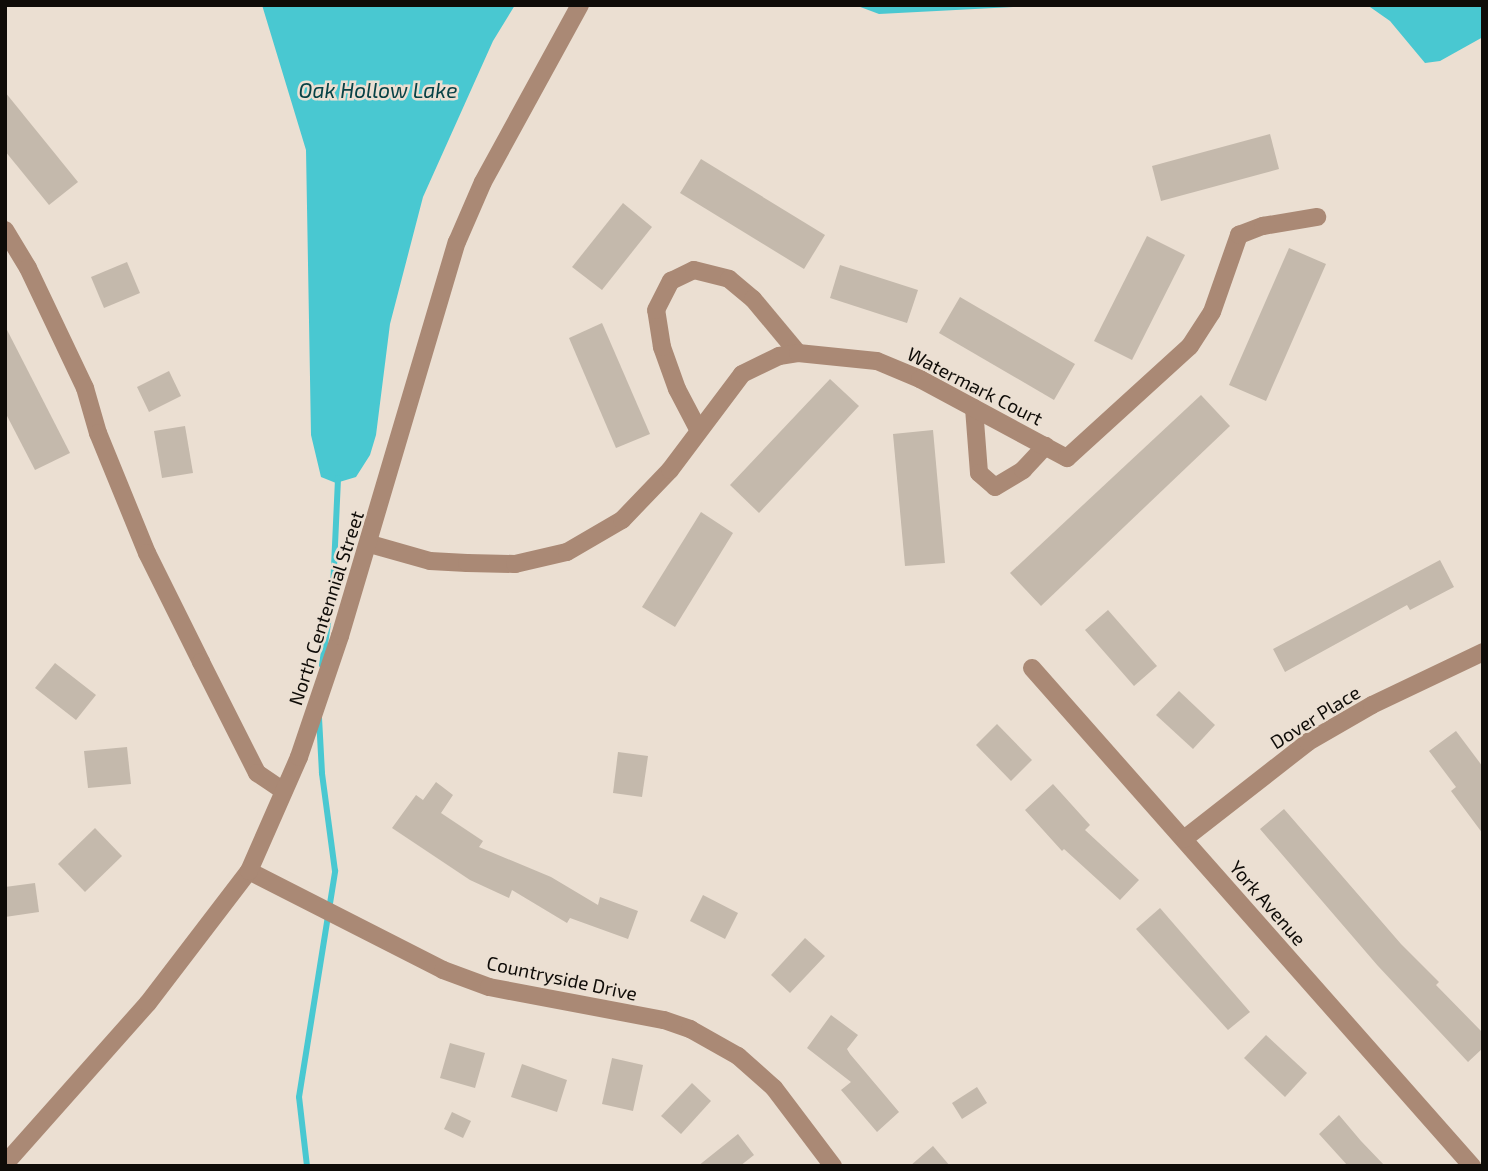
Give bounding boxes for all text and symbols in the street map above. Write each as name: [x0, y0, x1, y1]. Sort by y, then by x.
water label: Oak Hollow Lake: [299, 77, 457, 103]
street label: Watermark Court: [903, 342, 1047, 430]
street label: North Centennial Street: [284, 508, 368, 708]
street label: Dover Place: [1266, 680, 1364, 754]
street label: York Avenue: [1225, 856, 1311, 950]
street label: Countryside Drive: [485, 951, 639, 1005]

